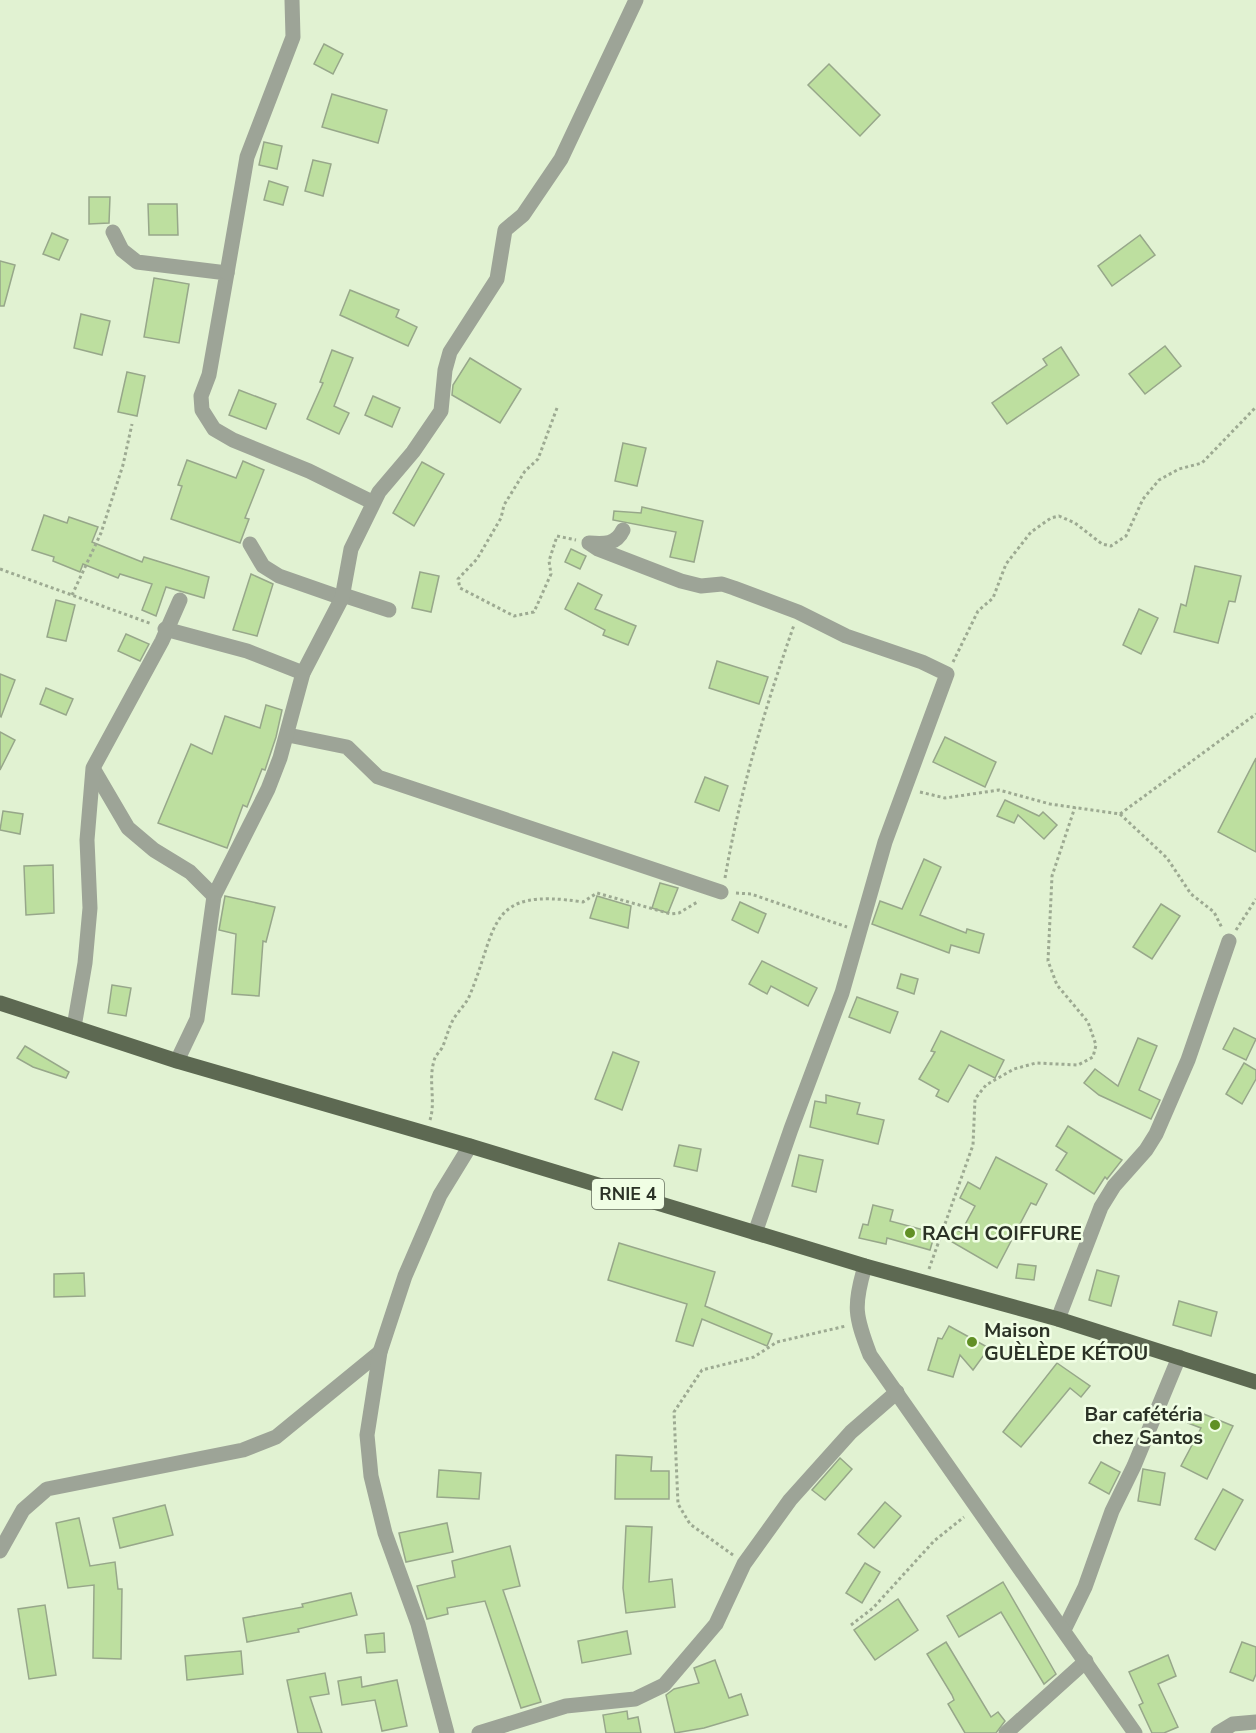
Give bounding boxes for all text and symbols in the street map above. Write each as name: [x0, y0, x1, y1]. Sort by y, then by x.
road number: RNIE 4: [592, 1179, 664, 1209]
place label: RACH COIFFURE: [922, 1220, 1082, 1247]
marker: RACH COIFFURE: [903, 1226, 917, 1240]
place label: Maison GUÈLÈDE KÉTOU: [984, 1317, 1148, 1367]
marker: Maison GUÈLÈDE KÉTOU: [965, 1335, 979, 1349]
place label: Bar cafétéria chez Santos: [1085, 1401, 1203, 1451]
marker: Bar cafétéria chez Santos: [1208, 1418, 1222, 1432]

